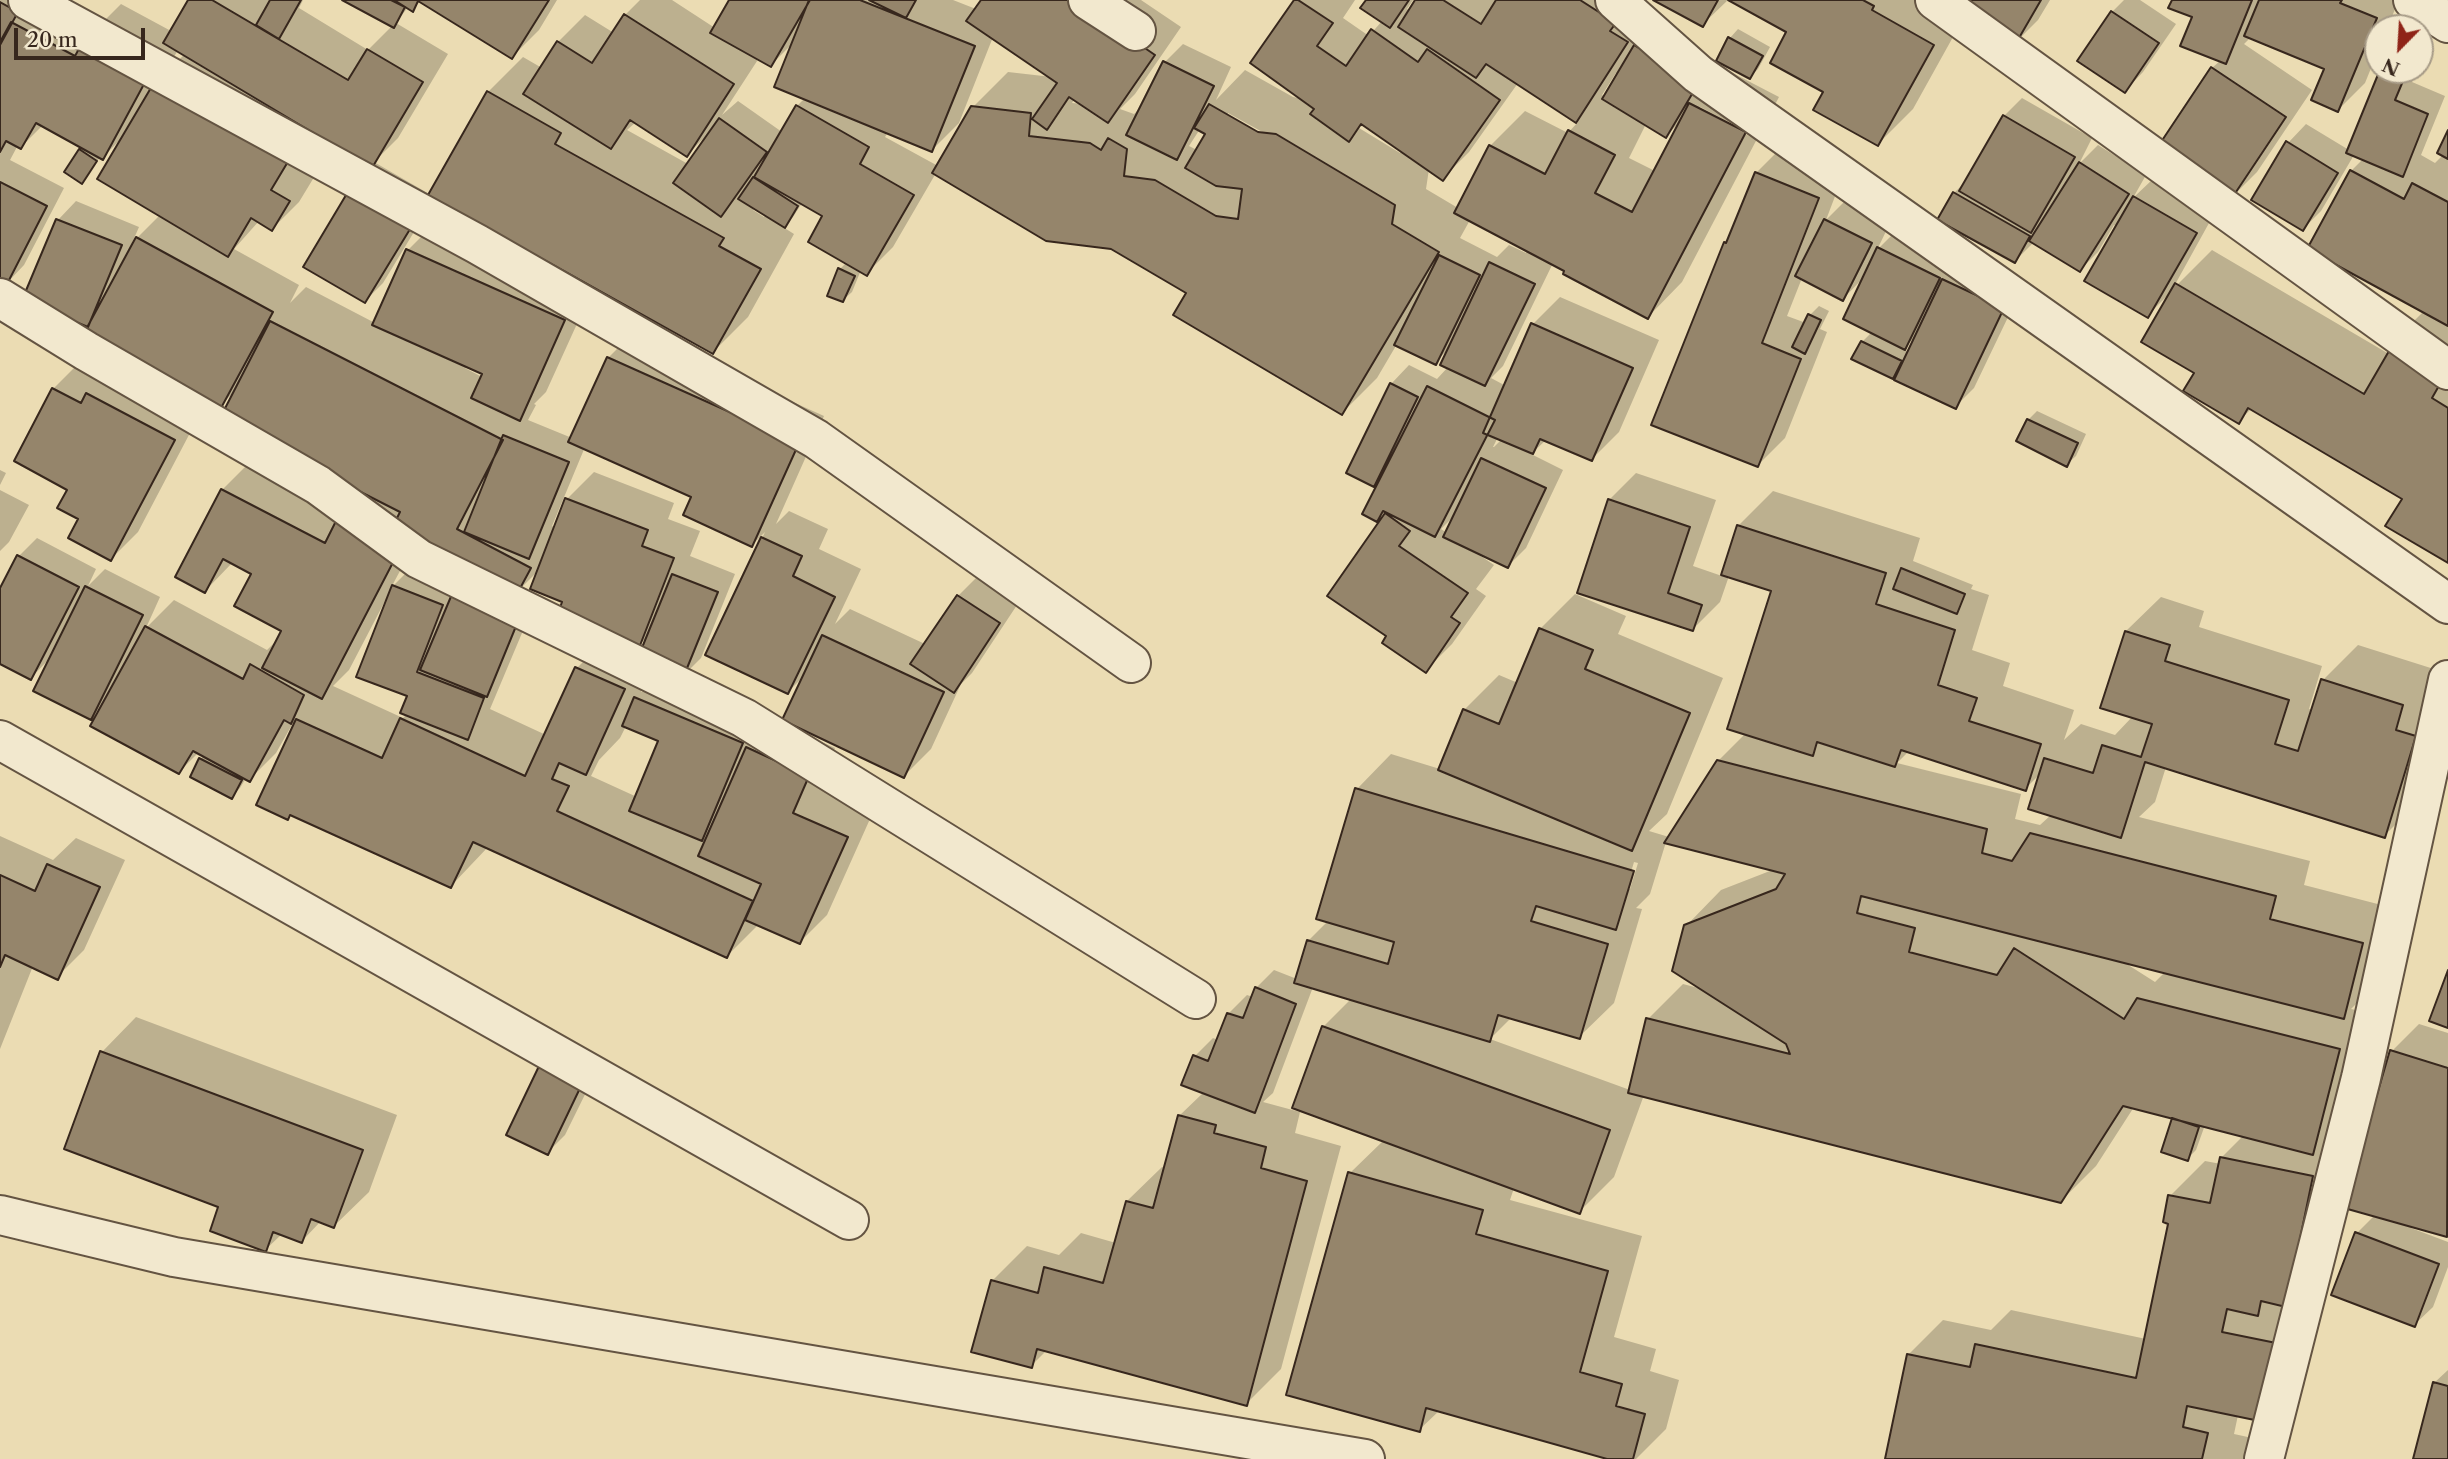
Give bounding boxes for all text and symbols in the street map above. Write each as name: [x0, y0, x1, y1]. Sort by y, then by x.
scale bar: [18, 14, 149, 58]
north arrow: [2364, 14, 2434, 84]
text: 20 m: [27, 27, 78, 52]
text: N: [2379, 53, 2403, 81]

